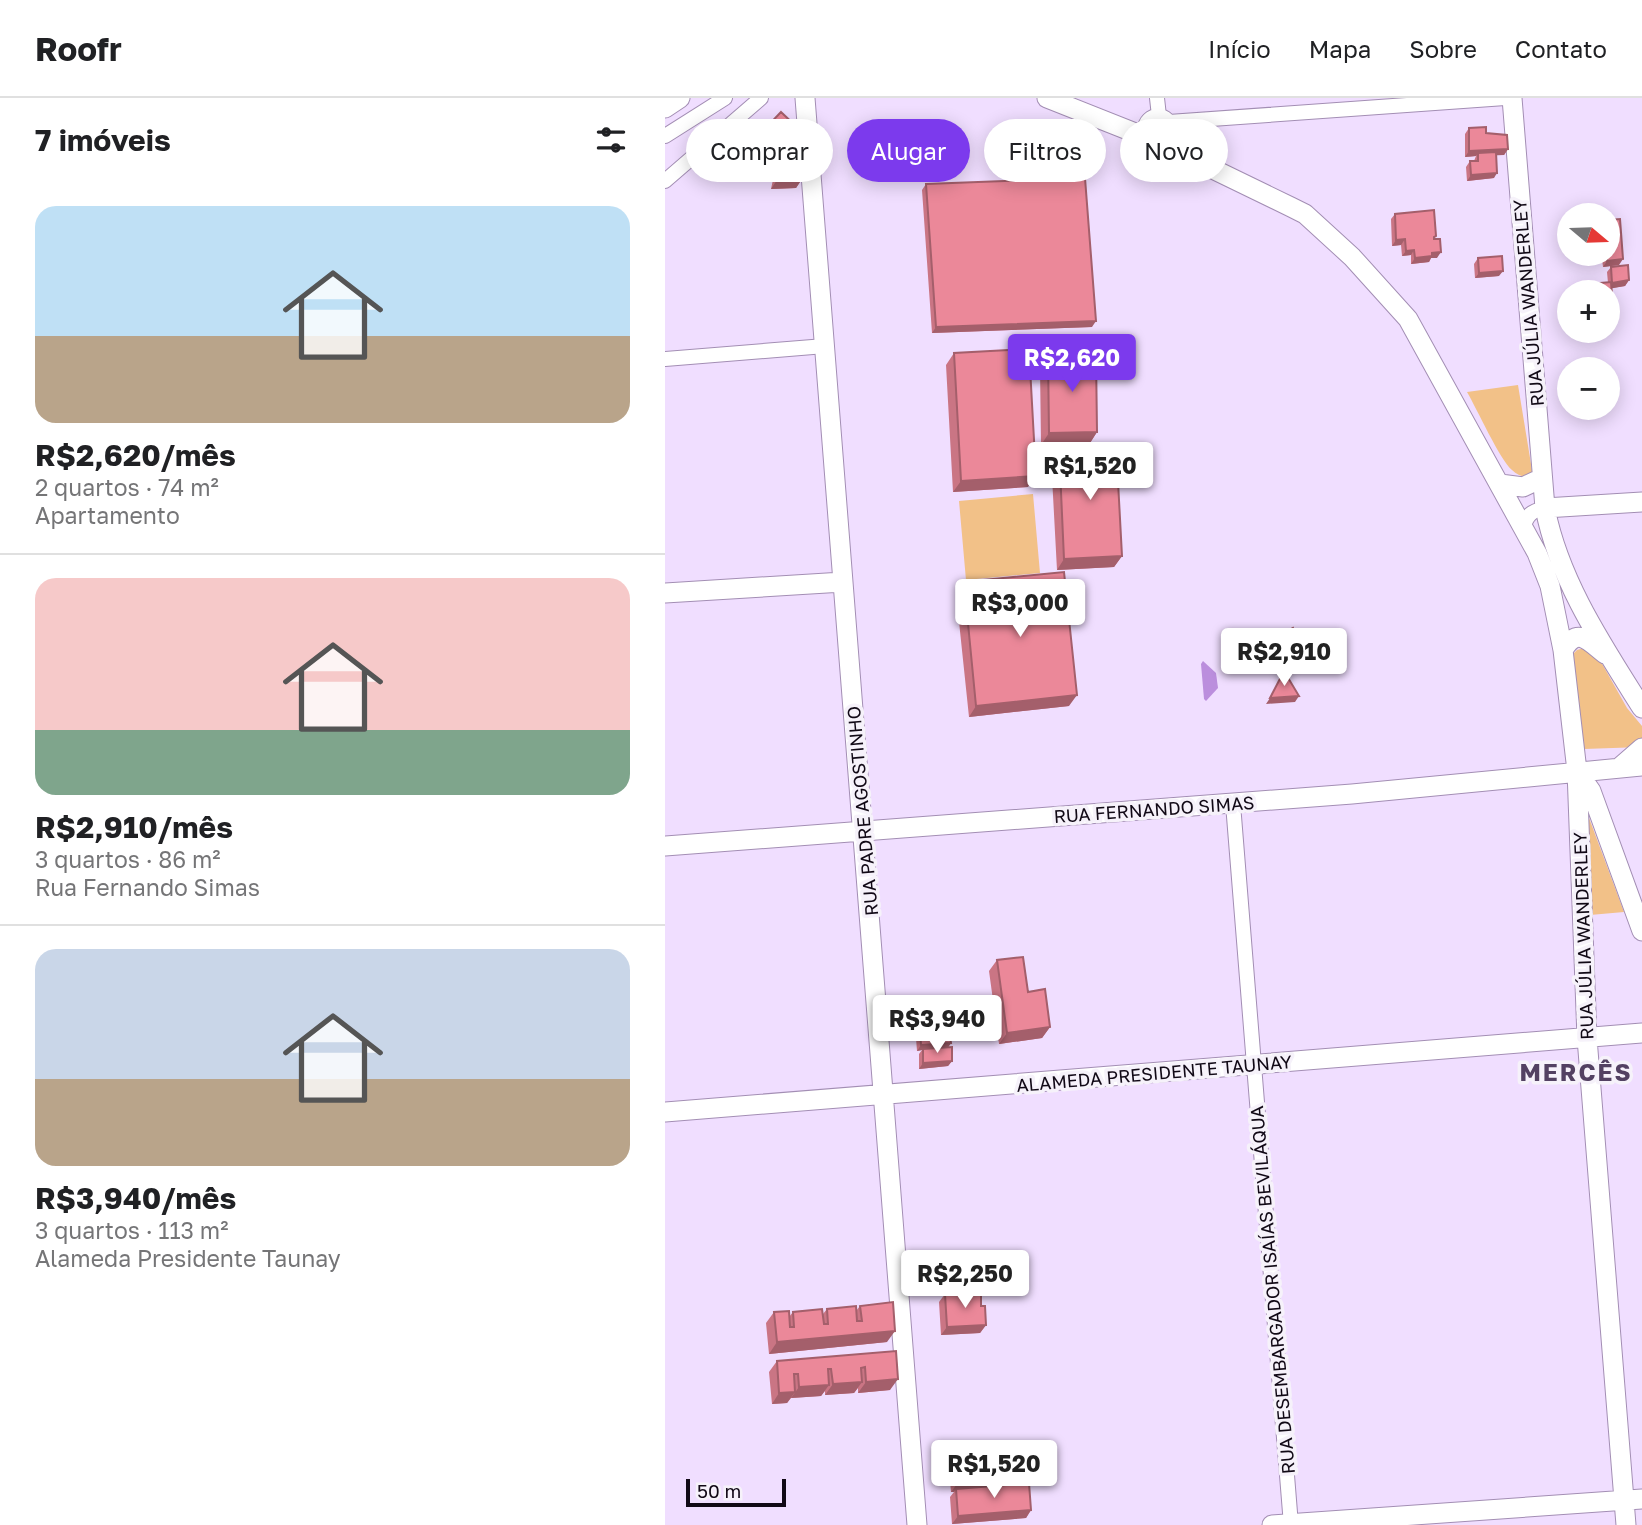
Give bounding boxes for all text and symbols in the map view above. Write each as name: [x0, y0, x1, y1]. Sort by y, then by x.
text: Roofr: [35, 29, 122, 68]
text: Início: [1208, 34, 1271, 63]
text: Mapa: [1309, 34, 1371, 63]
text: Sobre: [1409, 34, 1477, 63]
text: Contato: [1515, 34, 1607, 63]
chip: Comprar: [686, 119, 833, 182]
chip: Alugar: [847, 119, 970, 182]
chip: Filtros: [984, 119, 1106, 182]
chip: Novo: [1120, 119, 1228, 182]
icon: filters: [592, 121, 630, 159]
text: 7 imóveis: [35, 122, 171, 158]
street label: RUA JÚLIA WANDERLEY: [1508, 198, 1548, 407]
north arrow: [1557, 203, 1621, 266]
map controls: [1557, 203, 1620, 420]
icon: home: [270, 252, 396, 378]
button: +: [1557, 280, 1620, 343]
pin: R$2,620: [1007, 334, 1137, 394]
text: R$2,620: [1024, 343, 1120, 371]
button: −: [1557, 357, 1620, 420]
text: R$2,620/mês: [35, 437, 236, 473]
pin: R$1,520: [1025, 442, 1155, 502]
text: R$1,520: [1043, 451, 1137, 479]
text: 2 quartos · 74 m²: [35, 473, 219, 501]
text: Apartamento: [35, 501, 180, 529]
pin: R$3,000: [955, 580, 1085, 639]
text: R$3,000: [971, 588, 1069, 616]
icon: home: [270, 624, 396, 750]
pin: R$2,910: [1219, 628, 1349, 688]
text: R$2,910: [1237, 637, 1331, 665]
street label: RUA PADRE AGOSTINHO: [842, 705, 882, 917]
street label: RUA FERNANDO SIMAS: [1053, 791, 1255, 827]
text: R$2,910/mês: [35, 809, 233, 845]
street label: RUA JÚLIA WANDERLEY: [1568, 831, 1598, 1040]
text: 3 quartos · 86 m²: [35, 845, 221, 873]
text: Rua Fernando Simas: [35, 873, 260, 901]
icon: home: [270, 995, 396, 1121]
pin: R$3,940: [872, 996, 1002, 1055]
text: R$3,940: [889, 1004, 985, 1032]
street label: ALAMEDA PRESIDENTE TAUNAY: [1016, 1050, 1293, 1096]
district label: MERCÊS: [1519, 1057, 1633, 1086]
street label: RUA DESEMBARGADOR ISAÍAS BEVILÁQUA: [1245, 1105, 1299, 1475]
text: R$3,940/mês: [35, 1180, 236, 1216]
text: 3 quartos · 113 m²: [35, 1216, 228, 1244]
text: Alameda Presidente Taunay: [35, 1244, 341, 1272]
pin: R$2,250: [900, 1250, 1030, 1310]
text: R$2,250: [917, 1259, 1013, 1287]
pin: R$1,520: [929, 1440, 1059, 1500]
text: R$1,520: [947, 1449, 1041, 1477]
scale bar: [686, 1476, 786, 1508]
text: 50 m: [697, 1479, 741, 1502]

